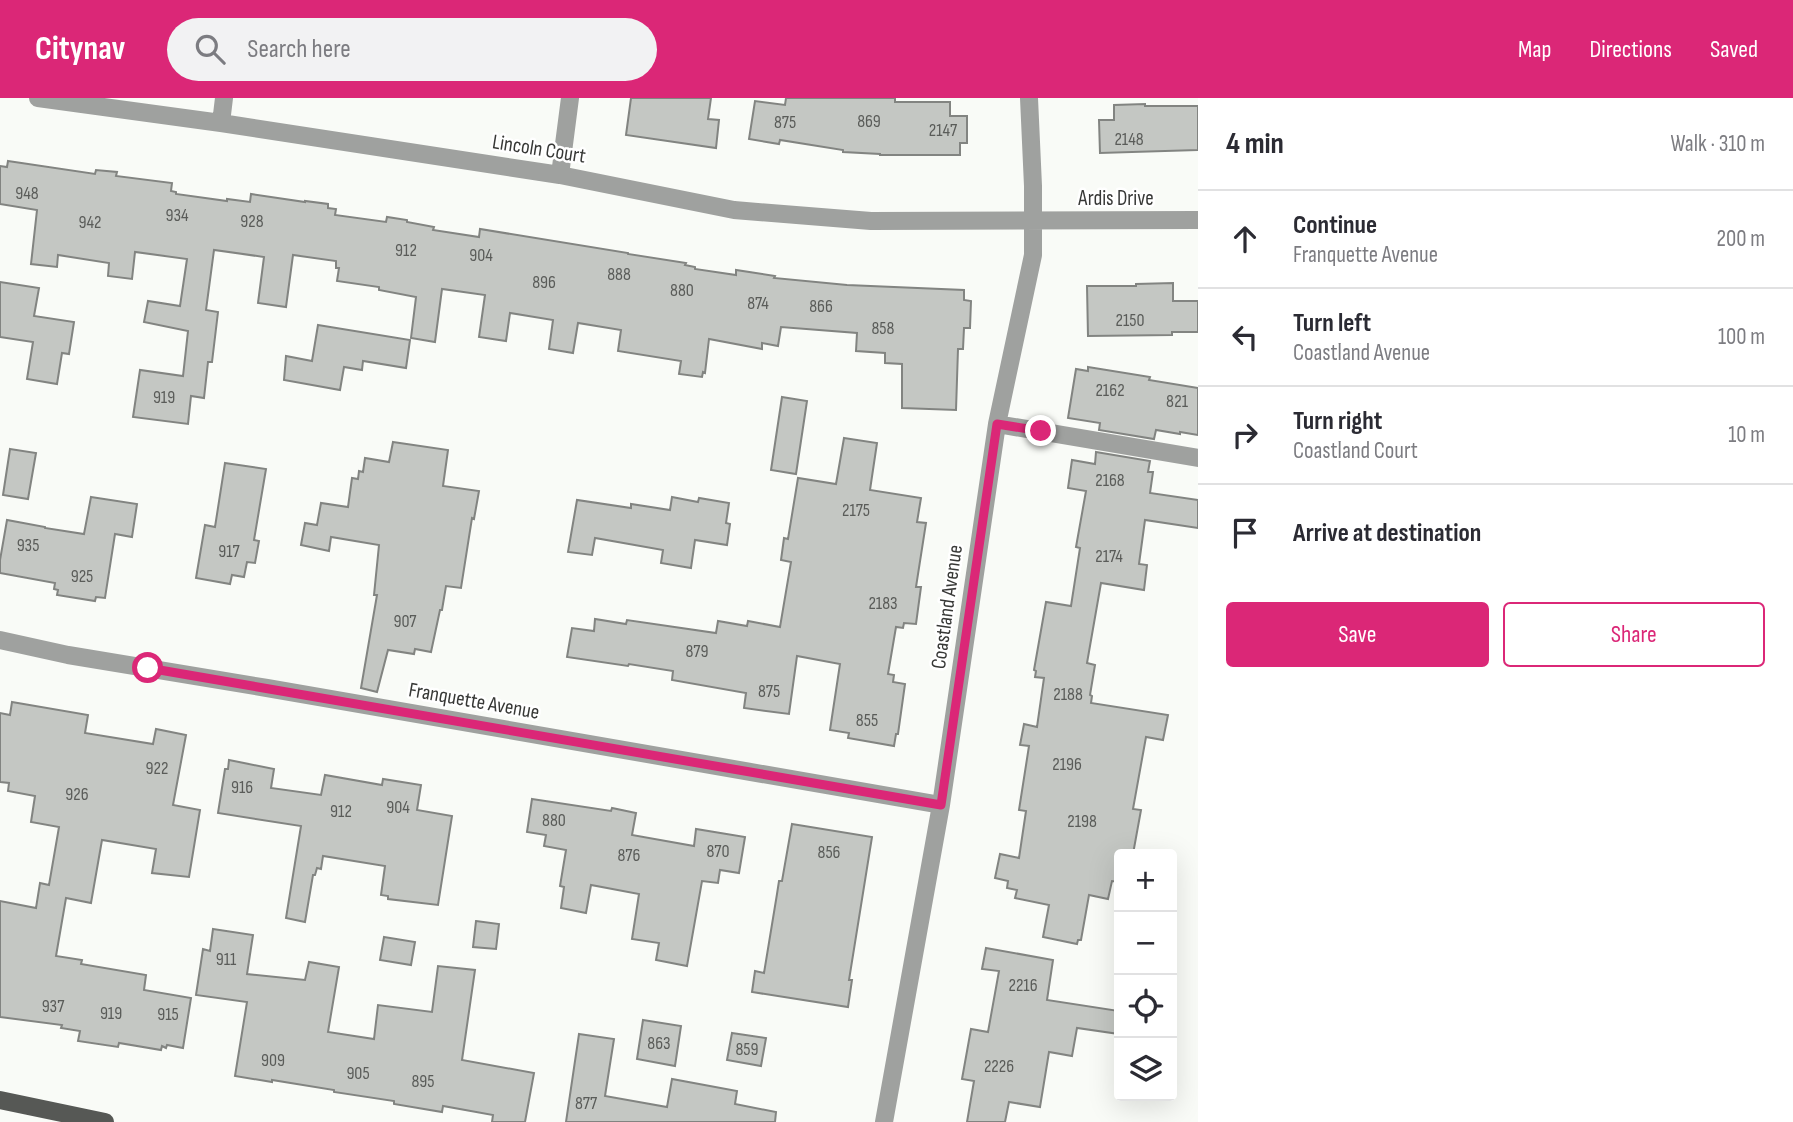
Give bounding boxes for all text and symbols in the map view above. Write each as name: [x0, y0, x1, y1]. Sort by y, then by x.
search box: [167, 18, 657, 81]
text: Citynav: [35, 29, 125, 69]
icon: search: [191, 30, 229, 68]
text: Search here: [247, 34, 351, 65]
text: Map: [1518, 35, 1551, 64]
text: Directions: [1589, 35, 1672, 64]
text: Saved: [1710, 35, 1758, 64]
house number: 869: [857, 111, 881, 132]
house number: 875: [774, 112, 796, 133]
house number: 2147: [929, 120, 958, 141]
text: 4 min: [1226, 126, 1284, 162]
street label: Lincoln Court: [491, 129, 587, 169]
house number: 2148: [1114, 129, 1144, 150]
text: Walk · 310 m: [1670, 130, 1765, 158]
house number: 948: [15, 183, 39, 204]
street label: Ardis Drive: [1077, 186, 1154, 211]
house number: 934: [165, 205, 189, 226]
text: Continue: [1293, 210, 1377, 241]
house number: 928: [240, 211, 264, 232]
house number: 942: [78, 212, 102, 233]
icon: ahead: [1226, 220, 1264, 258]
text: 200 m: [1717, 225, 1765, 253]
house number: 912: [395, 240, 417, 261]
text: Franquette Avenue: [1293, 241, 1438, 269]
house number: 904: [469, 245, 493, 266]
house number: 888: [607, 264, 631, 285]
house number: 896: [532, 272, 556, 293]
house number: 880: [670, 280, 694, 301]
house number: 874: [747, 293, 769, 314]
house number: 866: [809, 296, 833, 317]
text: Turn left: [1293, 308, 1371, 339]
house number: 2150: [1115, 310, 1145, 331]
house number: 858: [871, 318, 895, 339]
icon: left: [1226, 318, 1264, 356]
text: 100 m: [1718, 323, 1765, 351]
text: Coastland Avenue: [1293, 339, 1430, 367]
house number: 2162: [1095, 380, 1125, 401]
house number: 919: [153, 387, 175, 408]
house number: 821: [1166, 391, 1189, 412]
text: Turn right: [1293, 406, 1382, 437]
route end: [1025, 415, 1056, 446]
icon: right: [1226, 416, 1264, 454]
text: 10 m: [1728, 421, 1765, 449]
text: Coastland Court: [1293, 437, 1418, 465]
house number: 2168: [1095, 470, 1125, 491]
house number: 2175: [842, 500, 870, 521]
icon: arrive: [1226, 514, 1264, 552]
text: Arrive at destination: [1293, 518, 1481, 549]
house number: 935: [17, 535, 39, 556]
house number: 917: [218, 541, 241, 562]
street label: Coastland Avenue: [926, 543, 968, 671]
house number: 2174: [1095, 546, 1123, 567]
house number: 925: [71, 566, 93, 587]
house number: 2183: [868, 593, 898, 614]
button: Save: [1226, 602, 1489, 667]
button: Share: [1503, 602, 1765, 667]
house number: 907: [393, 611, 417, 632]
house number: 879: [686, 641, 709, 662]
route start: [132, 652, 163, 683]
street label: Franquette Avenue: [407, 677, 541, 725]
house number: 875: [758, 681, 780, 702]
house number: 2188: [1053, 684, 1083, 705]
house number: 855: [856, 710, 878, 731]
house number: 2196: [1052, 754, 1082, 775]
house number: 922: [146, 758, 168, 779]
house number: 916: [231, 777, 253, 798]
house number: 926: [65, 784, 89, 805]
house number: 904: [386, 797, 410, 818]
house number: 912: [330, 801, 352, 822]
house number: 880: [542, 810, 566, 831]
house number: 2198: [1067, 811, 1097, 832]
house number: 870: [707, 841, 730, 862]
house number: 856: [818, 842, 841, 863]
house number: 876: [618, 845, 641, 866]
map controls: [1114, 849, 1177, 1101]
button: +: [1114, 849, 1177, 912]
button: −: [1114, 912, 1177, 975]
house number: 911: [216, 949, 237, 970]
house number: 2216: [1008, 975, 1038, 996]
button: locate: [1114, 975, 1177, 1038]
house number: 937: [42, 996, 65, 1017]
house number: 919: [100, 1003, 122, 1024]
house number: 915: [157, 1004, 179, 1025]
house number: 863: [647, 1033, 671, 1054]
button: layers: [1114, 1038, 1177, 1101]
house number: 859: [735, 1039, 759, 1060]
house number: 909: [261, 1050, 285, 1071]
house number: 2226: [984, 1056, 1014, 1077]
house number: 905: [346, 1063, 370, 1084]
house number: 895: [411, 1071, 435, 1092]
house number: 877: [575, 1093, 598, 1114]

